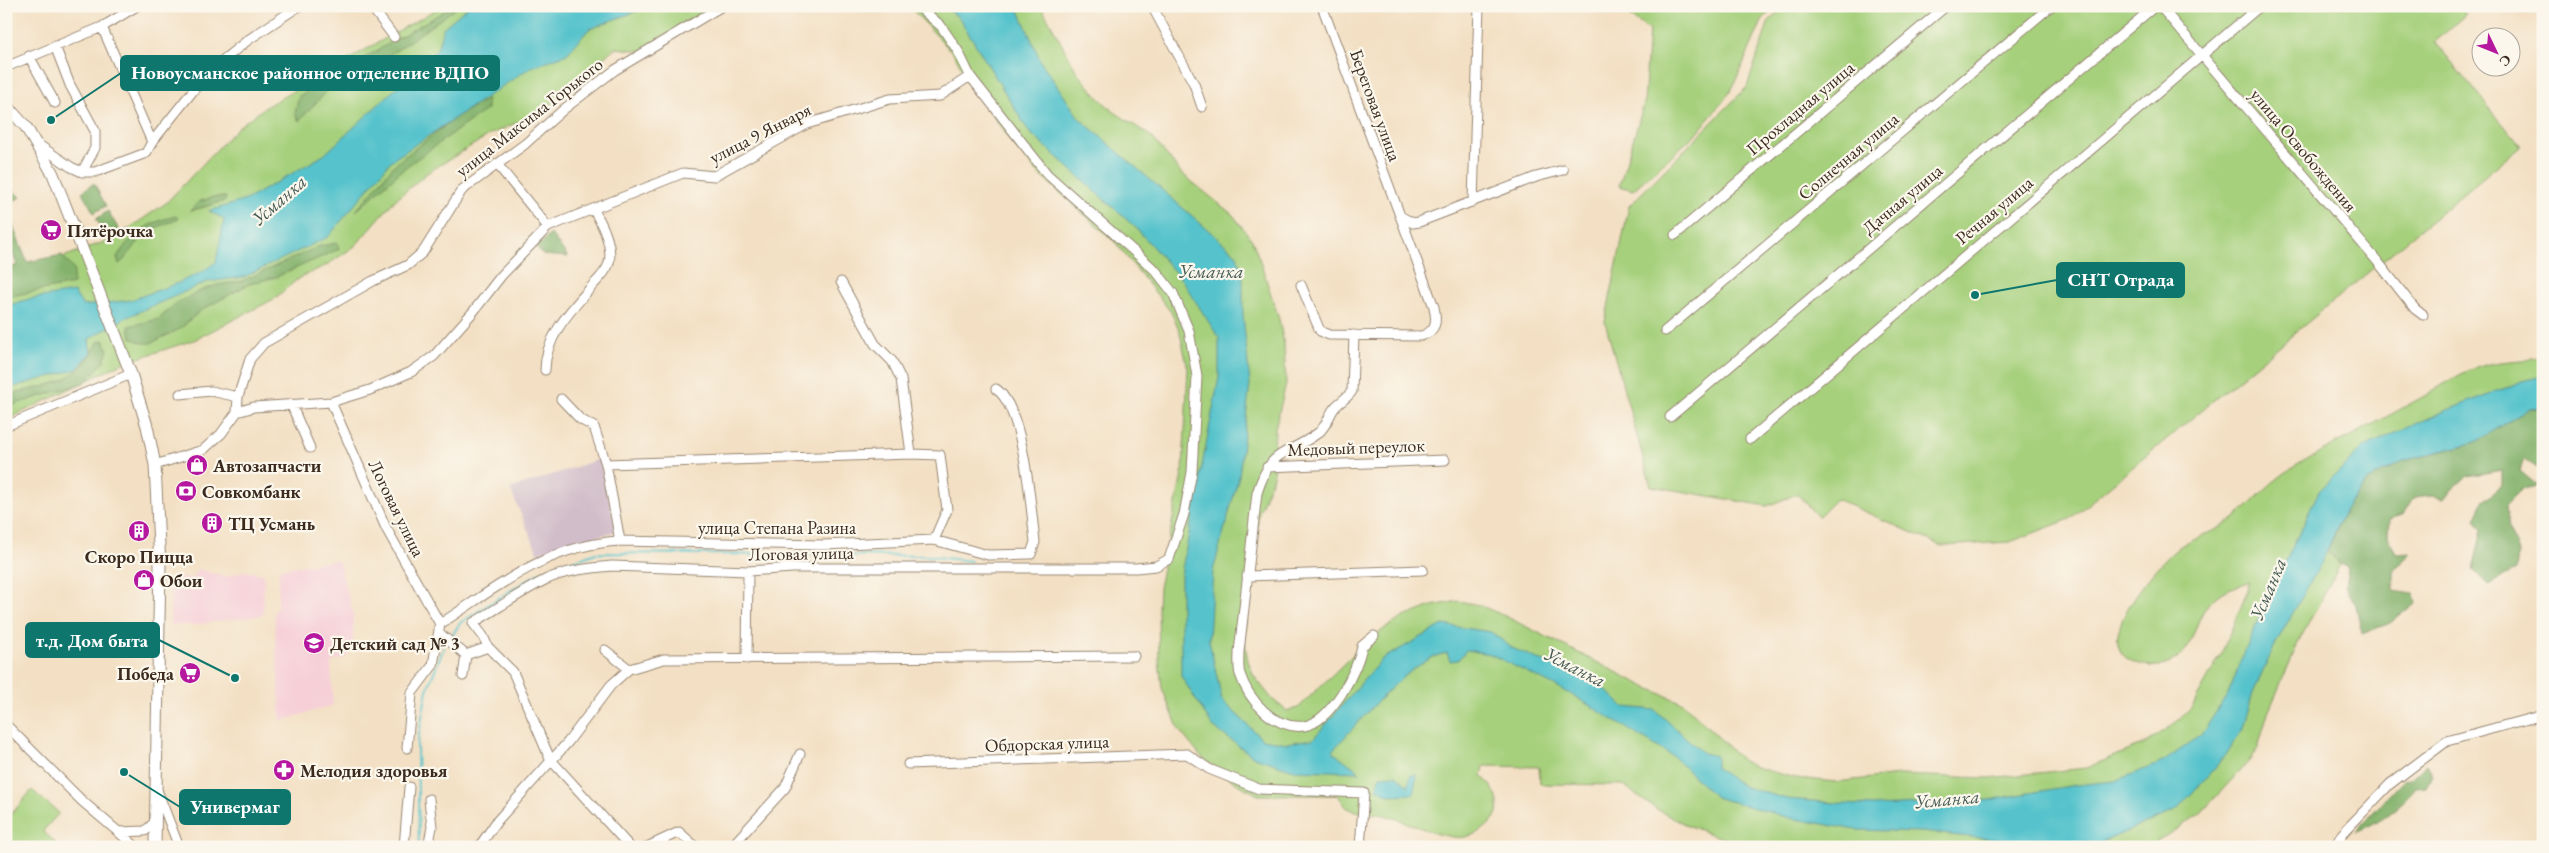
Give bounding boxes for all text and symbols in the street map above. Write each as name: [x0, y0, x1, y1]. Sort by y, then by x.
north arrow: [2472, 28, 2522, 78]
street label: Береговая улица: [1345, 46, 1407, 165]
text: С: [2495, 51, 2515, 71]
street label: улица Максима Горького: [451, 52, 607, 182]
street label: Прохладная улица: [1741, 55, 1860, 160]
callout: Новоусманское районное отделение ВДПО: [121, 56, 499, 90]
text: Новоусманское районное отделение ВДПО: [131, 60, 489, 85]
street label: улица Освобождения: [2245, 83, 2363, 217]
street label: улица 9 Января: [705, 97, 815, 169]
street label: Солнечная улица: [1793, 107, 1904, 205]
street label: Дачная улица: [1857, 158, 1947, 239]
water label: Усманка: [246, 169, 312, 231]
street label: Речная улица: [1950, 170, 2038, 249]
supermarket icon: Пятёрочка: [39, 218, 63, 242]
place label: Пятёрочка: [67, 219, 153, 242]
water label: Усманка: [1178, 259, 1244, 284]
callout: СНТ Отрада: [2057, 263, 2184, 297]
text: СНТ Отрада: [2068, 267, 2175, 292]
street label: Медовый переулок: [1287, 433, 1426, 461]
shop icon: Автозапчасти: [185, 453, 209, 477]
place label: Автозапчасти: [212, 454, 322, 477]
street label: Логовая улица: [364, 456, 431, 561]
bank icon: Совкомбанк: [174, 479, 198, 503]
place label: Совкомбанк: [202, 480, 301, 503]
building icon: ТЦ Усмань: [200, 511, 224, 535]
place label: ТЦ Усмань: [228, 512, 315, 535]
street label: улица Степана Разина: [698, 516, 857, 539]
building icon: Скоро Пицца: [127, 519, 151, 543]
street label: Логовая улица: [748, 541, 855, 565]
place label: Скоро Пицца: [85, 545, 193, 568]
water label: Усманка: [2244, 554, 2292, 624]
shop icon: Обои: [132, 568, 156, 592]
place label: Обои: [160, 569, 203, 592]
callout: т.д. Дом быта: [26, 623, 159, 657]
text: т.д. Дом быта: [36, 628, 149, 653]
school or university icon: Детский сад № 3: [302, 631, 326, 655]
place label: Детский сад № 3: [330, 632, 460, 655]
water label: Усманка: [1540, 641, 1610, 693]
supermarket icon: Победа: [178, 661, 202, 685]
place label: Победа: [117, 662, 174, 685]
street label: Обдорская улица: [984, 729, 1110, 757]
pharmacy icon: Мелодия здоровья: [272, 758, 296, 782]
place label: Мелодия здоровья: [300, 759, 448, 782]
water label: Усманка: [1913, 784, 1981, 814]
callout: Универмаг: [180, 790, 290, 824]
text: Универмаг: [189, 794, 280, 819]

